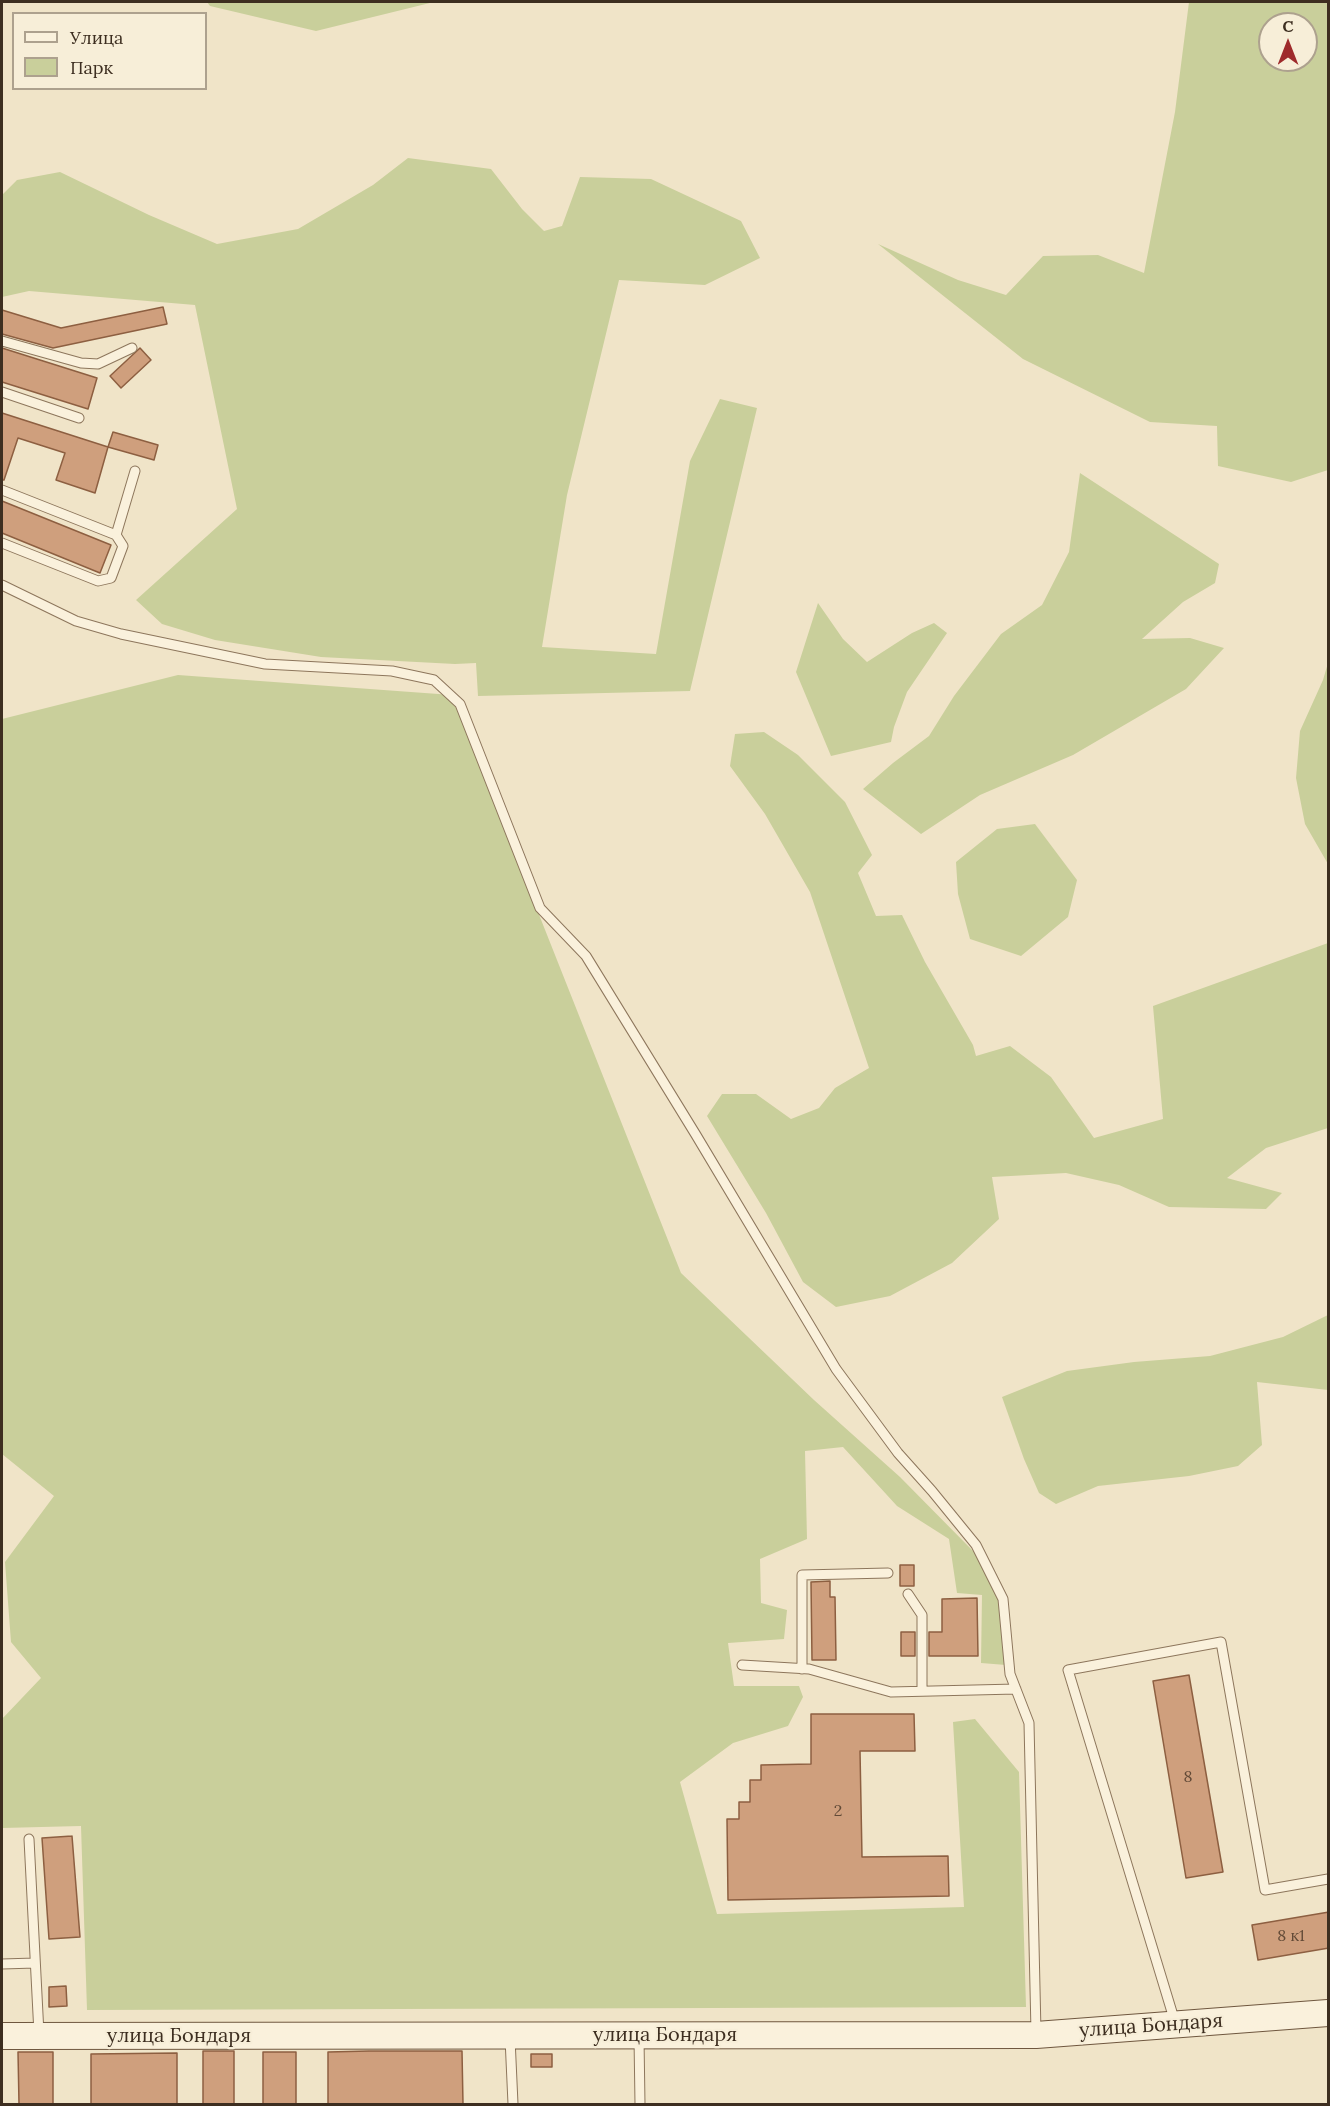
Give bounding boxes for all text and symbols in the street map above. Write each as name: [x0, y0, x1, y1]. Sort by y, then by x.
legend: [12, 12, 207, 90]
north arrow: [1258, 12, 1318, 72]
text: С: [1282, 16, 1294, 36]
text: Улица: [70, 26, 123, 49]
text: Парк: [70, 56, 113, 79]
house number: 8: [1184, 1767, 1192, 1787]
house number: 2: [834, 1801, 842, 1821]
house number: 8 к1: [1277, 1926, 1305, 1946]
street label: улица Бондаря: [1078, 2009, 1224, 2043]
street label: улица Бондаря: [593, 2023, 737, 2047]
street label: улица Бондаря: [107, 2024, 251, 2048]

